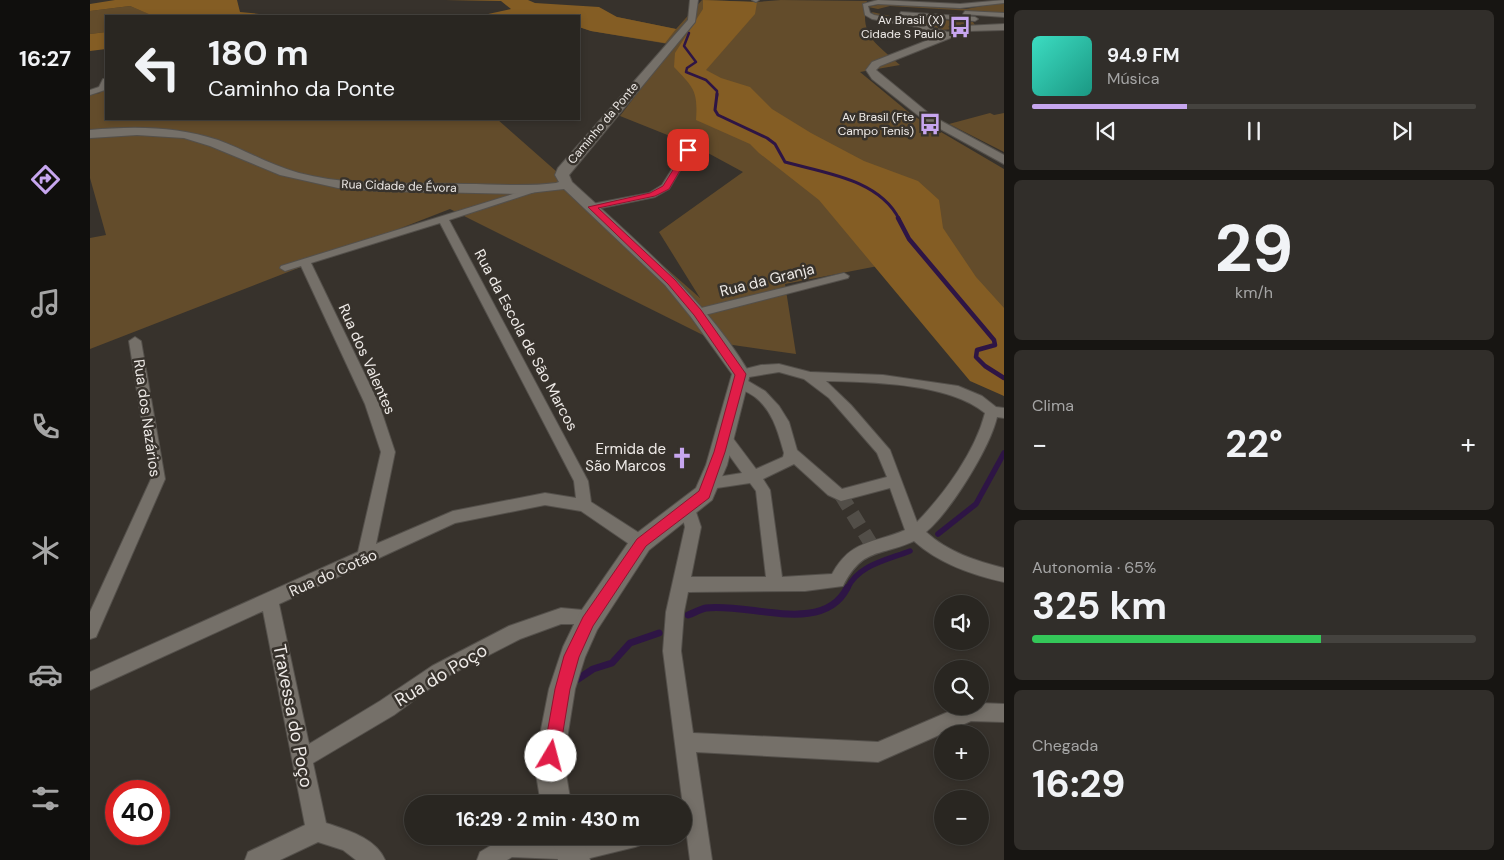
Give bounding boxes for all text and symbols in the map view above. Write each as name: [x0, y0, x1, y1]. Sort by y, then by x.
place label: Av Brasil (X) Cidade S Paulo: [861, 12, 944, 42]
bus stop icon: Av Brasil (X) Cidade S Paulo: [947, 14, 973, 40]
text: 180 m: [208, 30, 309, 76]
icon: left: [125, 35, 190, 100]
text: 94.9 FM: [1107, 43, 1180, 68]
text: 16:27: [19, 44, 71, 73]
text: Música: [1107, 68, 1159, 89]
text: Caminho da Ponte: [208, 74, 395, 103]
street label: Caminho da Ponte: [564, 79, 642, 167]
place label: Av Brasil (Fte Campo Tenis): [838, 109, 914, 139]
bus stop icon: Av Brasil (Fte Campo Tenis): [917, 111, 943, 137]
icon: previous: [1092, 117, 1120, 145]
icon: pause: [1240, 117, 1268, 145]
icon: next: [1388, 117, 1416, 145]
pin: [667, 129, 709, 171]
icon: arrive: [674, 136, 702, 164]
icon: directions: [28, 162, 63, 197]
street label: Rua Cidade de Évora: [341, 176, 457, 196]
text: 29: [1215, 207, 1293, 291]
street label: Rua da Escola de São Marcos: [470, 246, 582, 434]
street label: Rua da Granja: [718, 259, 816, 301]
text: km/h: [1235, 282, 1273, 303]
icon: music: [28, 286, 63, 321]
street label: Rua dos Valentes: [334, 301, 400, 417]
street label: Rua dos Nazários: [129, 358, 165, 478]
text: Clima: [1032, 395, 1074, 416]
icon: phone: [28, 409, 63, 444]
text: 22°: [1225, 419, 1283, 469]
text: −: [1032, 426, 1047, 463]
text: +: [1461, 426, 1476, 463]
place label: Ermida de São Marcos: [585, 439, 666, 476]
church icon: Ermida de São Marcos: [669, 445, 695, 471]
icon: climate: [28, 533, 63, 568]
street label: Rua do Cotão: [286, 545, 380, 601]
text: Autonomia · 65%: [1032, 557, 1156, 578]
text: 325 km: [1032, 581, 1167, 631]
map controls: [934, 595, 989, 845]
button: sound: [934, 595, 989, 650]
street label: Rua do Poço: [390, 638, 492, 712]
street label: Travessa do Poço: [267, 642, 319, 790]
icon: car: [28, 657, 63, 692]
button: search: [934, 660, 989, 715]
button: +: [934, 725, 989, 780]
position arrow: [524, 729, 576, 781]
text: Chegada: [1032, 735, 1098, 756]
text: 16:29: [1032, 759, 1125, 809]
speed limit sign: 40: [105, 780, 170, 845]
icon: filters: [28, 781, 63, 816]
button: −: [934, 790, 989, 845]
text: 16:29 · 2 min · 430 m: [456, 807, 640, 832]

